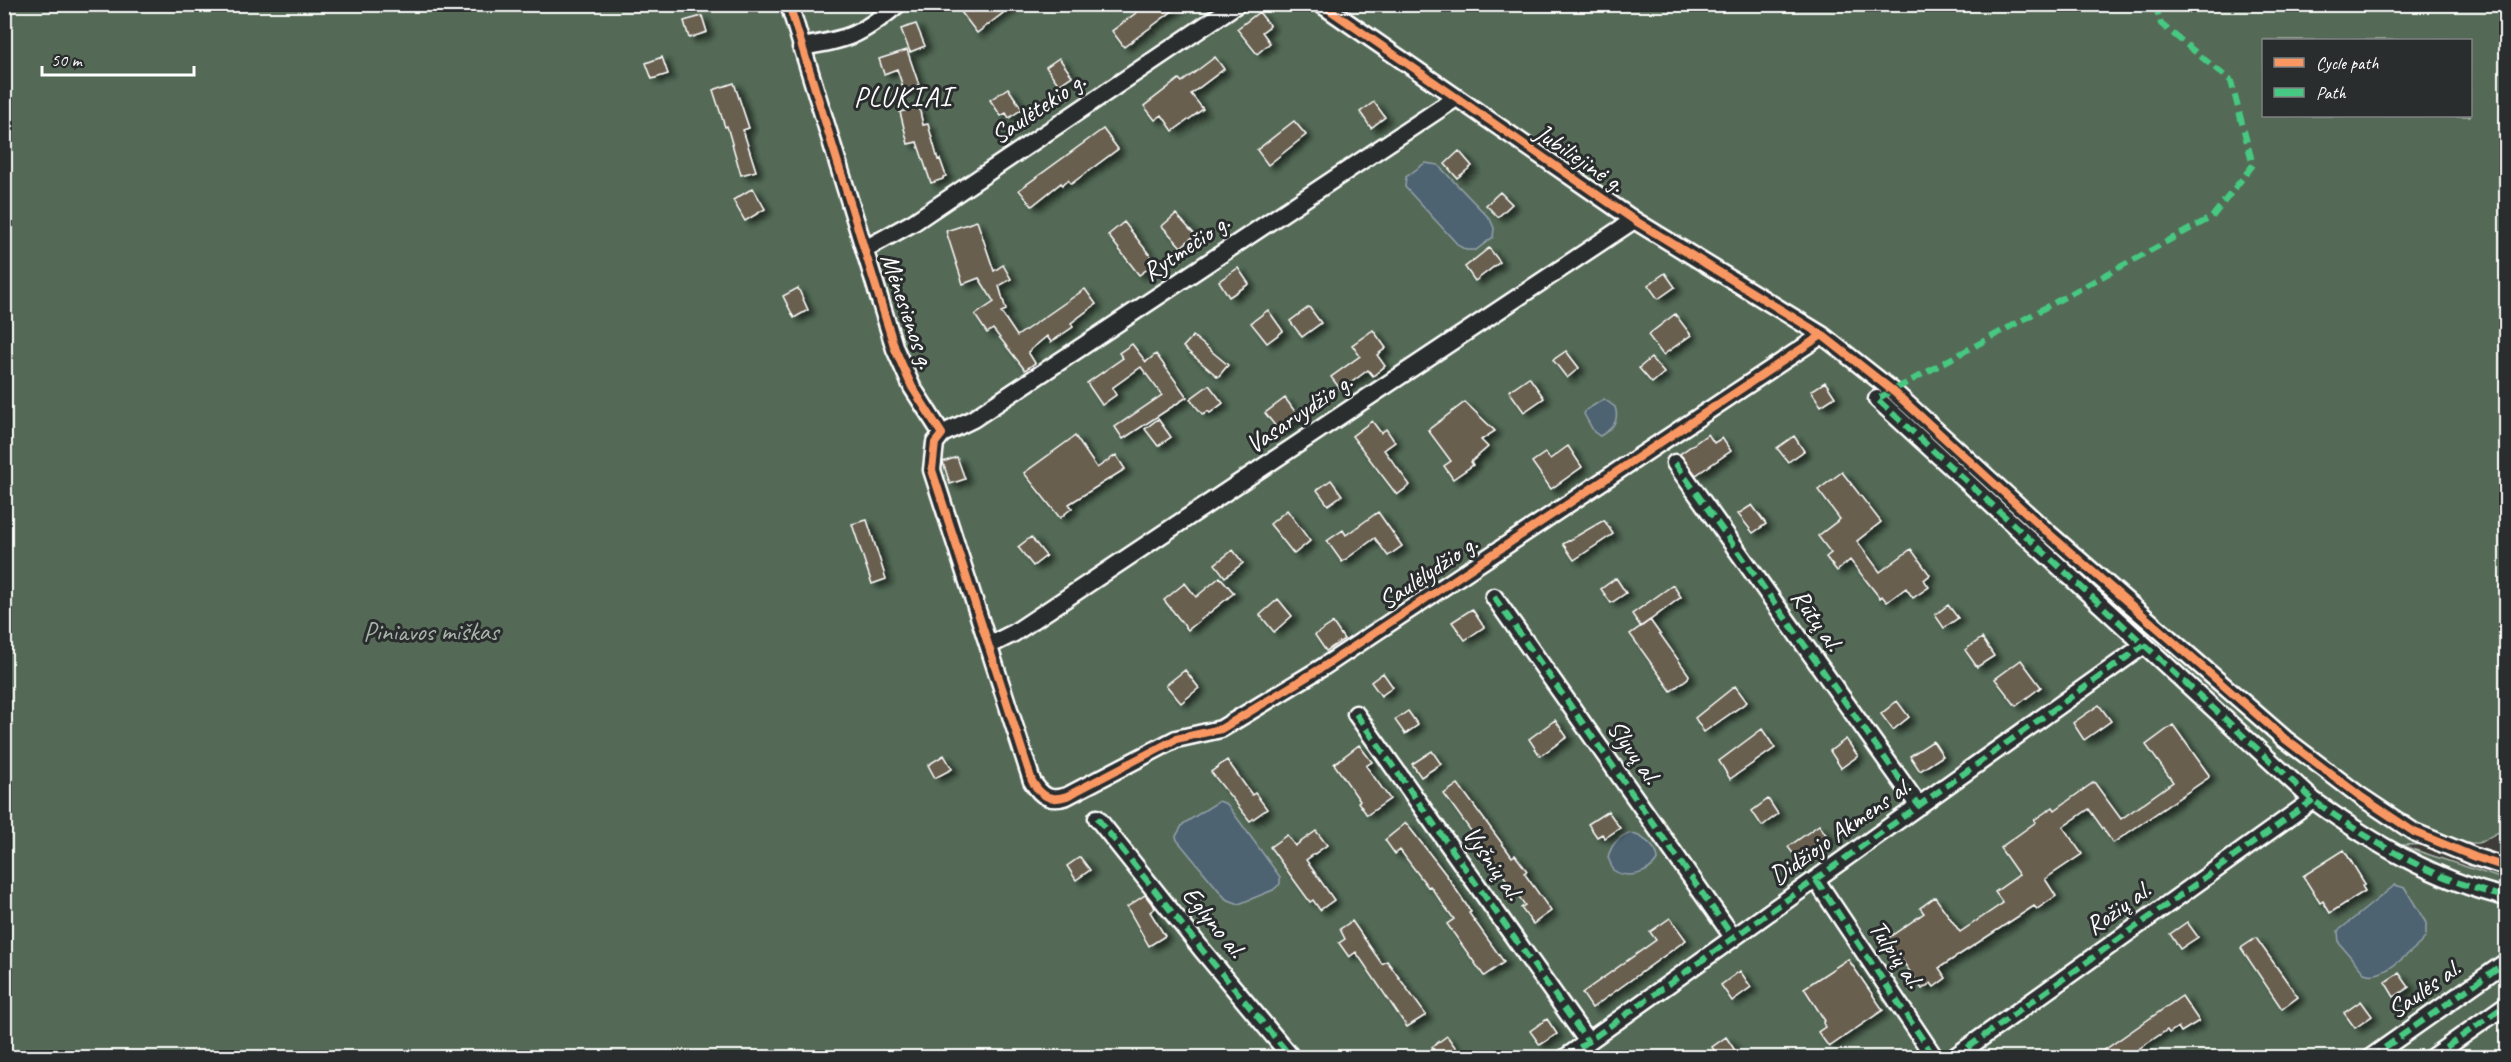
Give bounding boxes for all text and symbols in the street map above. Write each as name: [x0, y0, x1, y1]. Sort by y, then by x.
scale bar: [42, 39, 194, 77]
legend: [2262, 39, 2472, 117]
text: 50 m: [51, 49, 84, 71]
text: Cycle path: [2316, 52, 2379, 74]
street label: Saulėtekio g.: [984, 64, 1092, 152]
district label: PLUKIAI: [854, 79, 957, 114]
text: Path: [2316, 82, 2346, 104]
street label: Jubiliejinė g.: [1527, 115, 1632, 201]
street label: Rytmečio g.: [1136, 205, 1237, 288]
street label: Mėnesienos g.: [873, 249, 943, 374]
street label: Vasarvydžio g.: [1239, 365, 1360, 461]
street label: Saulėlydžio g.: [1372, 526, 1485, 617]
street label: Rūtų al.: [1784, 582, 1851, 658]
park label: Piniavos miškas: [363, 615, 501, 648]
street label: Slyvų al.: [1600, 713, 1669, 792]
street label: Didžiojo Akmens al.: [1763, 769, 1918, 892]
street label: Vyšnių al.: [1455, 819, 1531, 908]
street label: Rožių al.: [2079, 873, 2158, 942]
street label: Eglyno al.: [1175, 879, 1254, 965]
street label: Tulpių al.: [1861, 914, 1931, 995]
street label: Saulės al.: [2381, 951, 2468, 1026]

